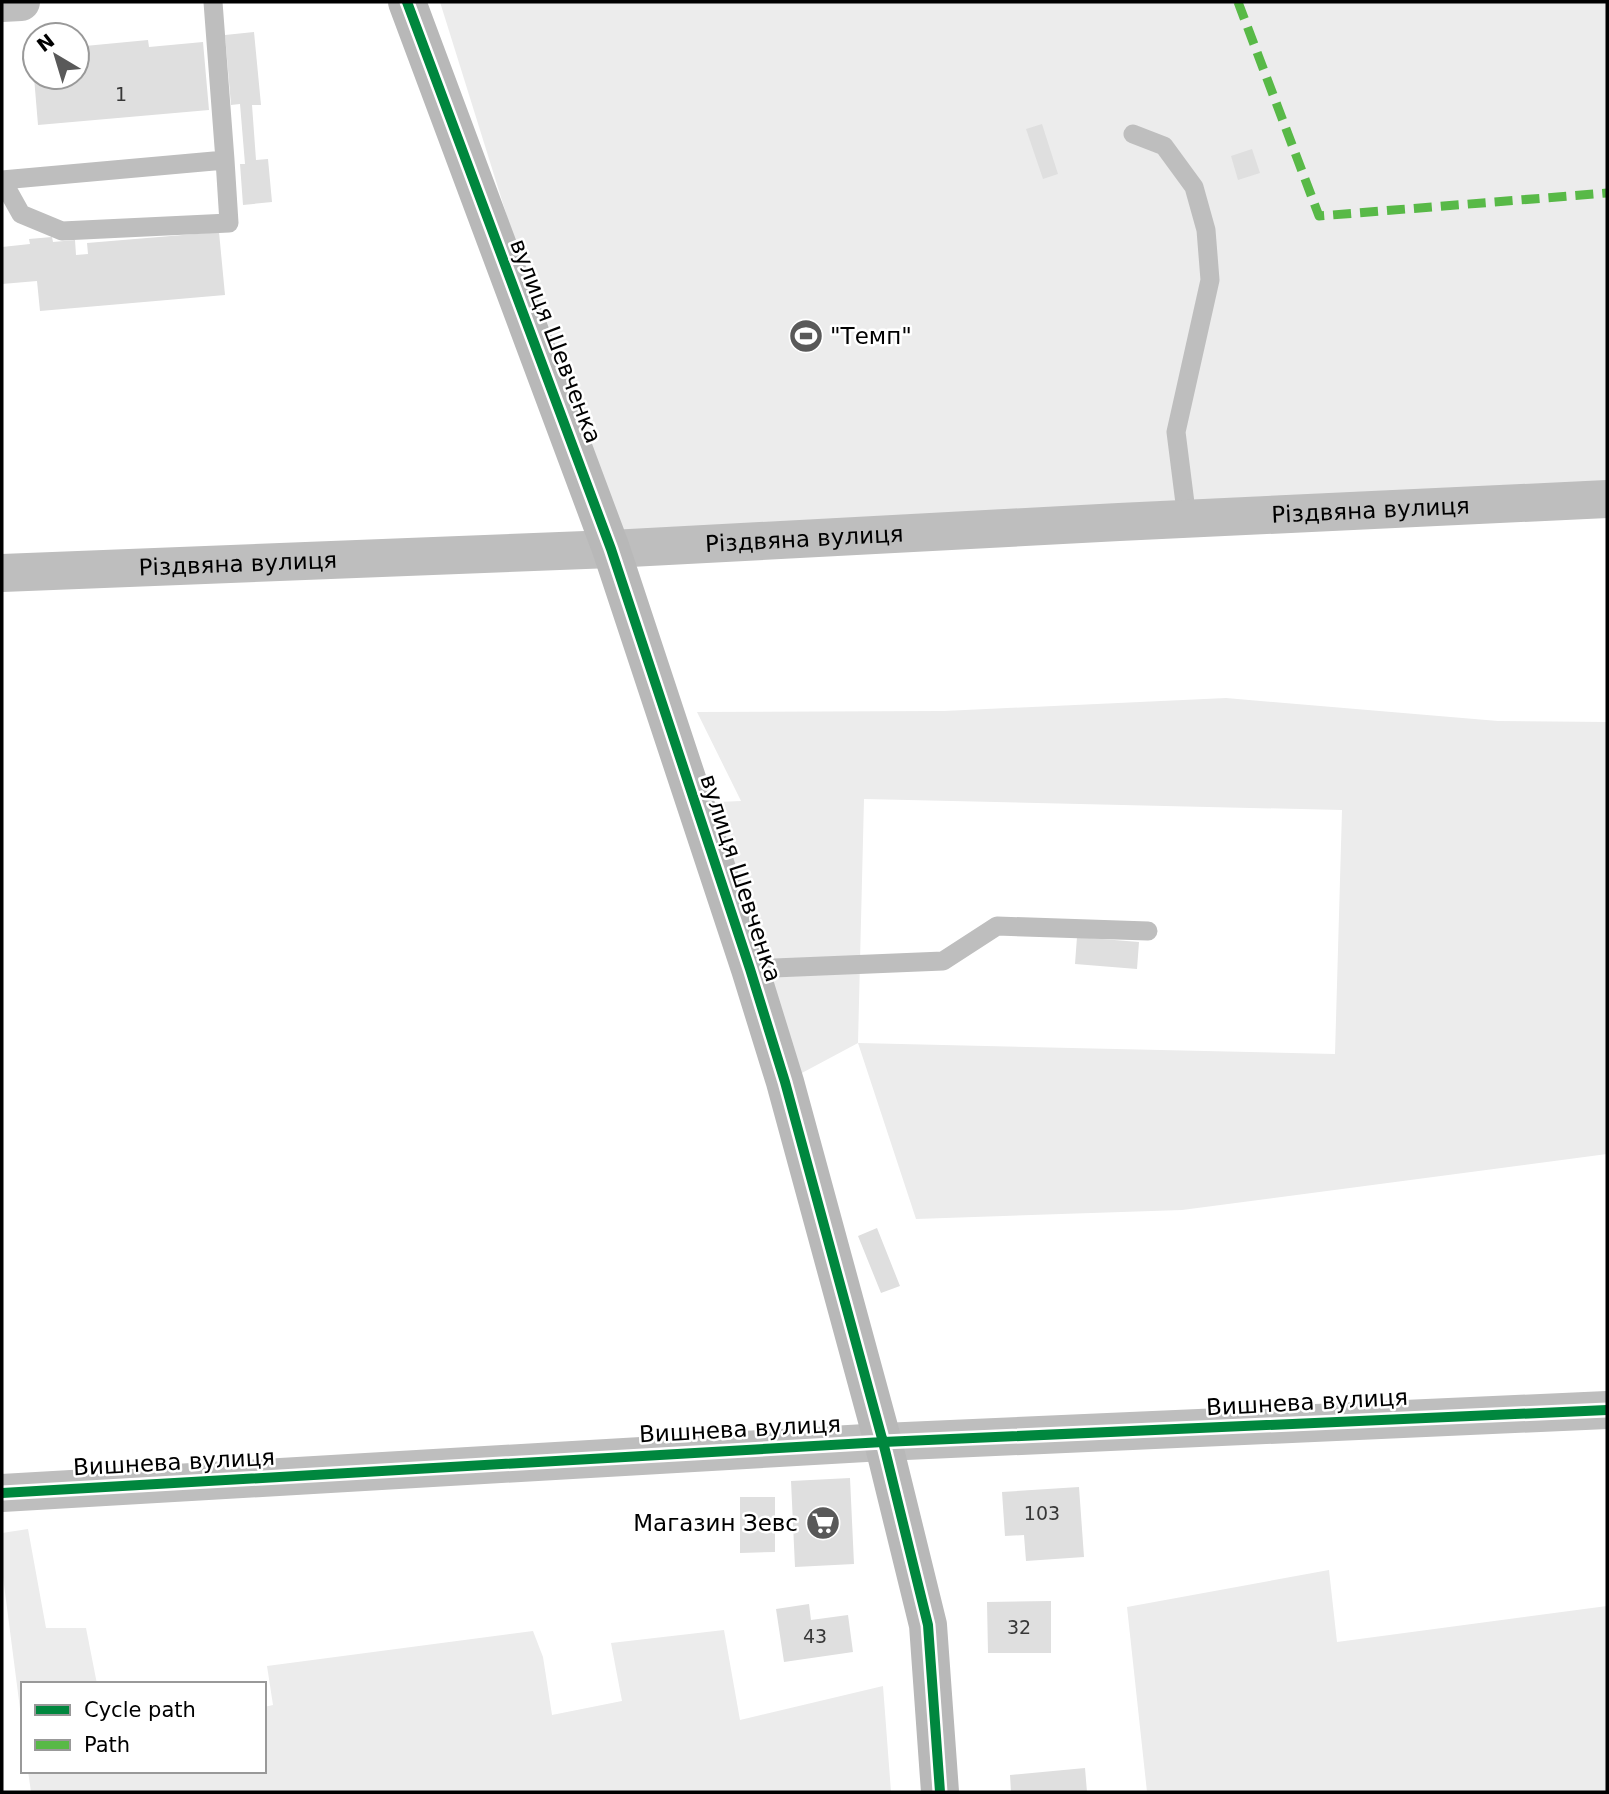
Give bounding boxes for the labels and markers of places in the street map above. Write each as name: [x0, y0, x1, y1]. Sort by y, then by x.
sports icon: "Темп": [787, 317, 825, 355]
place label: "Темп": [830, 323, 912, 349]
supermarket icon: Магазин Зевс: [804, 1504, 842, 1542]
place label: Магазин Зевс: [633, 1510, 798, 1536]

